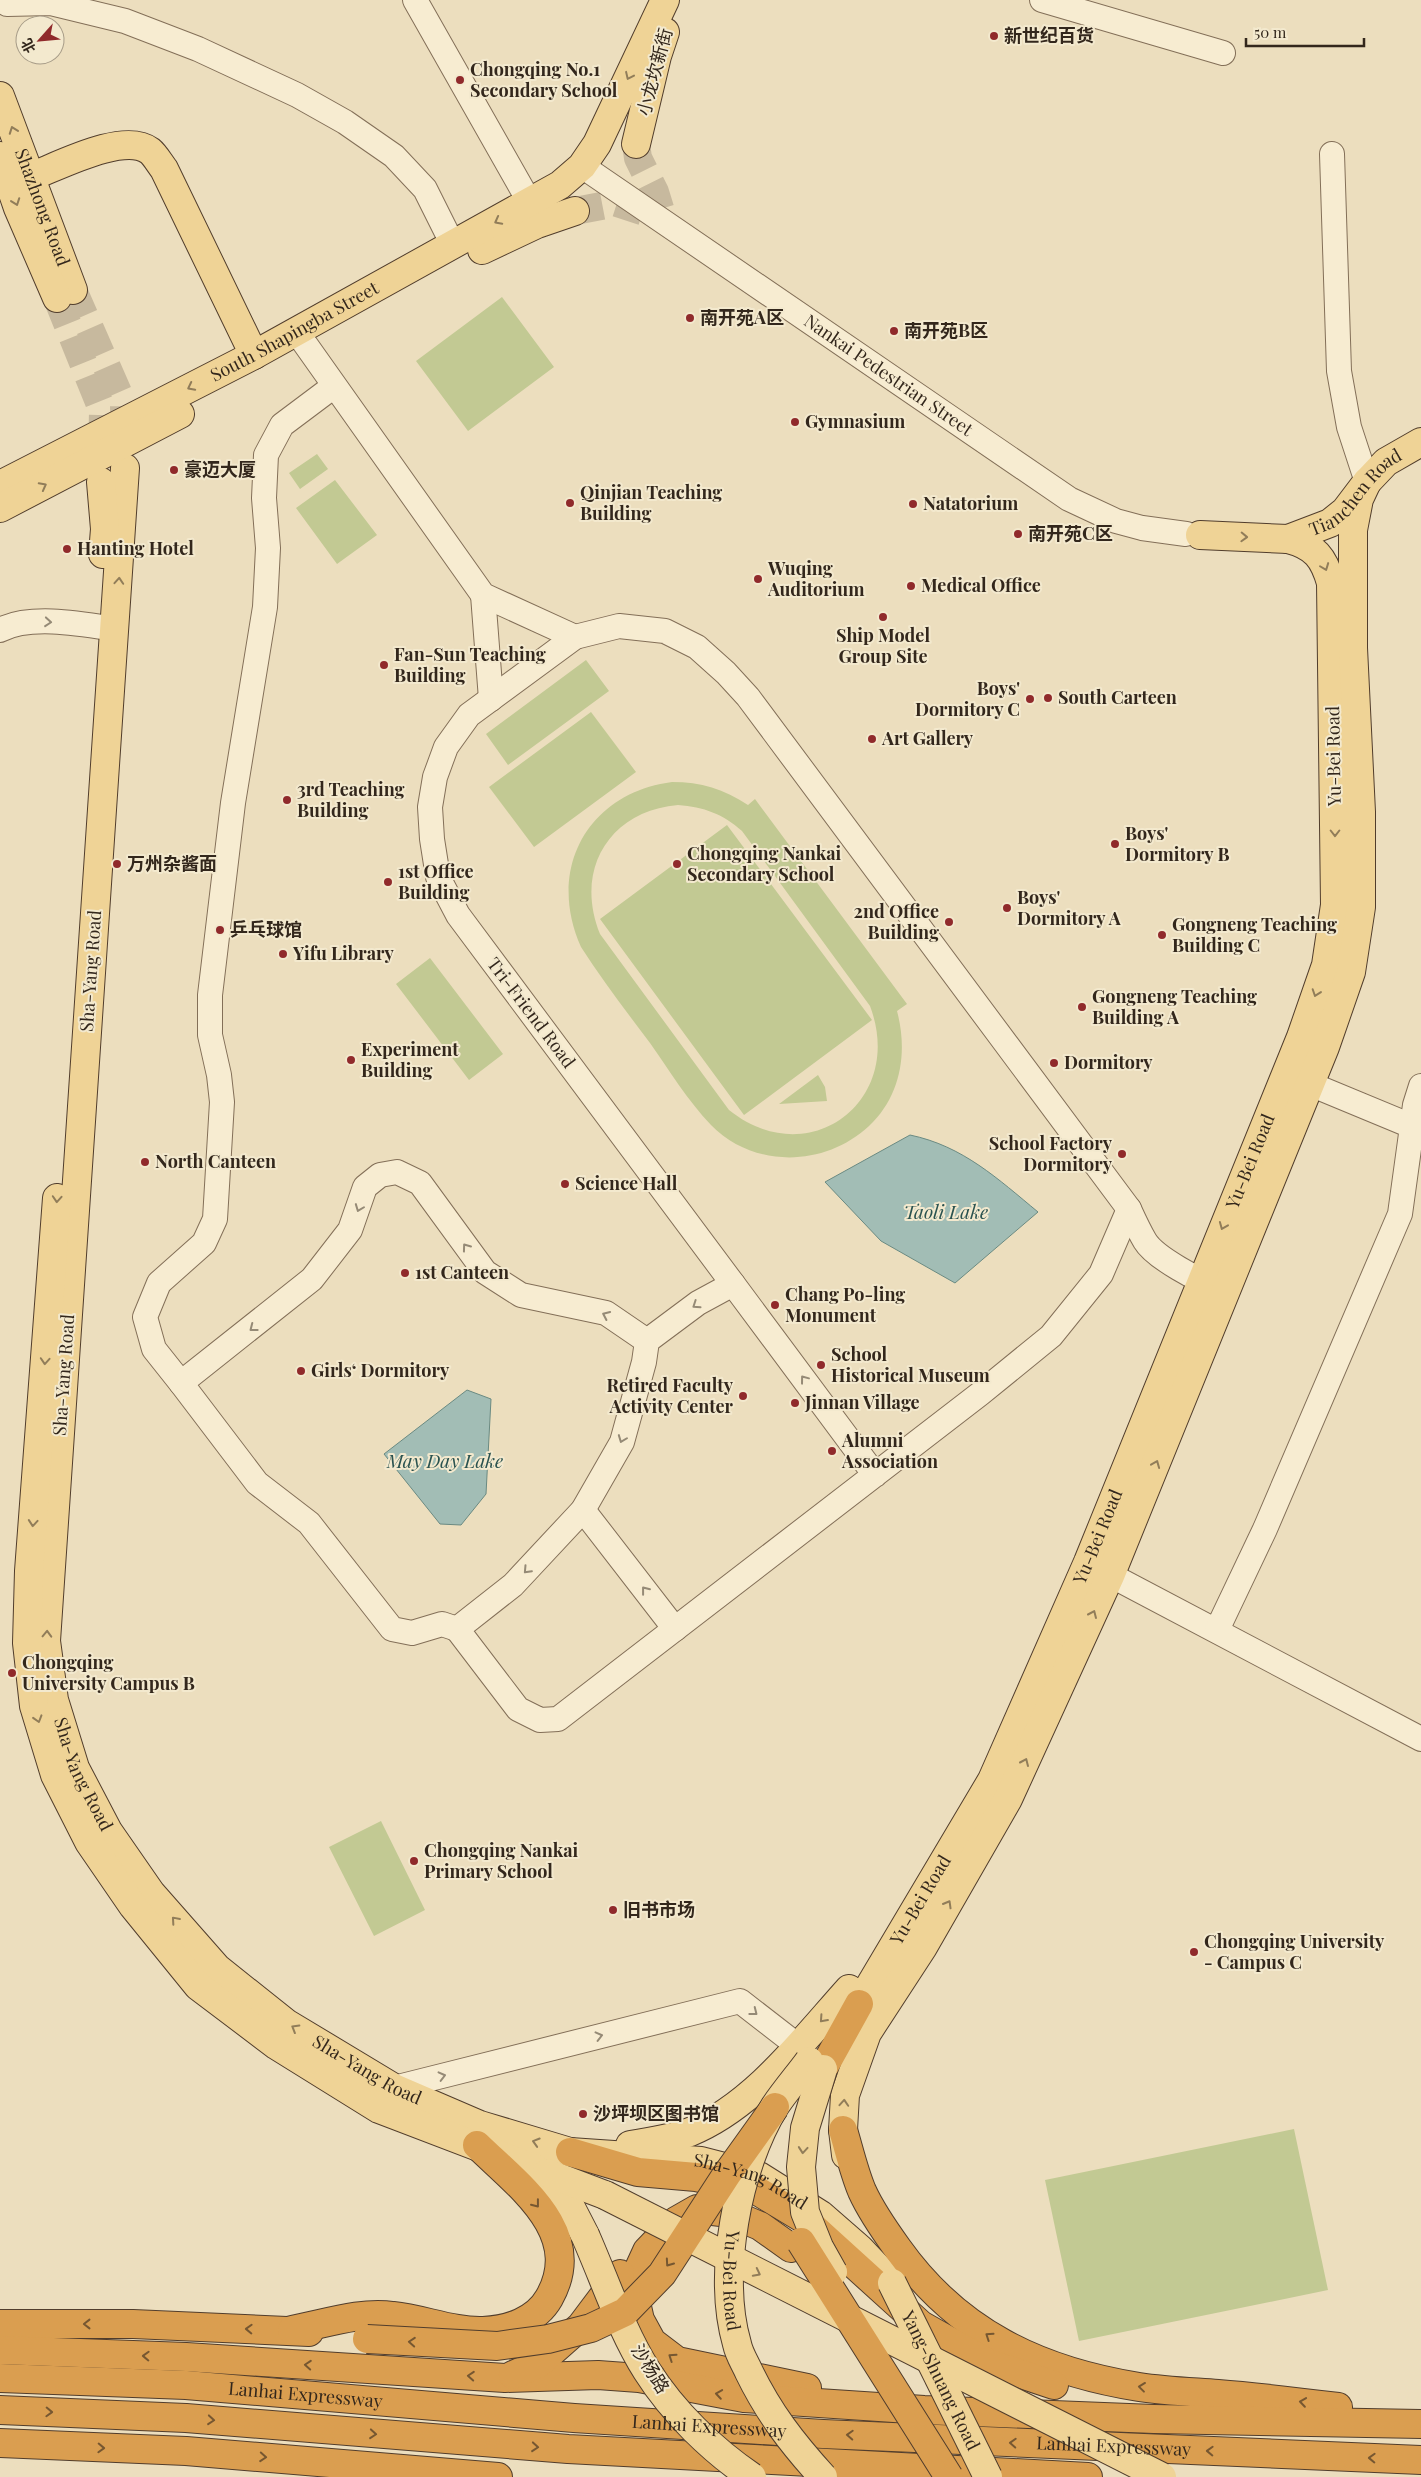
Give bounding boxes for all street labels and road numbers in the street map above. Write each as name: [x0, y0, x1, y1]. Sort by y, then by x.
street label: 小龙坎新街: [631, 25, 677, 118]
street label: Shazhong Road: [10, 145, 76, 270]
street label: South Shapingba Street: [206, 275, 383, 386]
street label: Nankai Pedestrian Street: [800, 308, 979, 441]
street label: Tianchen Road: [1305, 442, 1406, 541]
street label: Yu-Bei Road: [1320, 705, 1346, 807]
street label: Sha-Yang Road: [74, 909, 106, 1033]
street label: Tri-Friend Road: [482, 952, 582, 1073]
street label: Yu-Bei Road: [1219, 1110, 1280, 1213]
street label: Sha-Yang Road: [47, 1313, 79, 1437]
street label: Yu-Bei Road: [1066, 1485, 1128, 1588]
street label: Sha-Yang Road: [49, 1714, 119, 1835]
street label: Yu-Bei Road: [883, 1850, 956, 1950]
street label: Sha-Yang Road: [308, 2029, 426, 2110]
street label: Sha-Yang Road: [693, 2148, 813, 2215]
street label: Yu-Bei Road: [718, 2228, 747, 2333]
street label: Yang-Shuang Road: [896, 2306, 986, 2454]
street label: 沙杨路: [626, 2339, 675, 2398]
street label: Lanhai Expressway: [227, 2376, 384, 2413]
street label: Lanhai Expressway: [631, 2409, 787, 2443]
street label: Lanhai Expressway: [1036, 2430, 1192, 2461]

